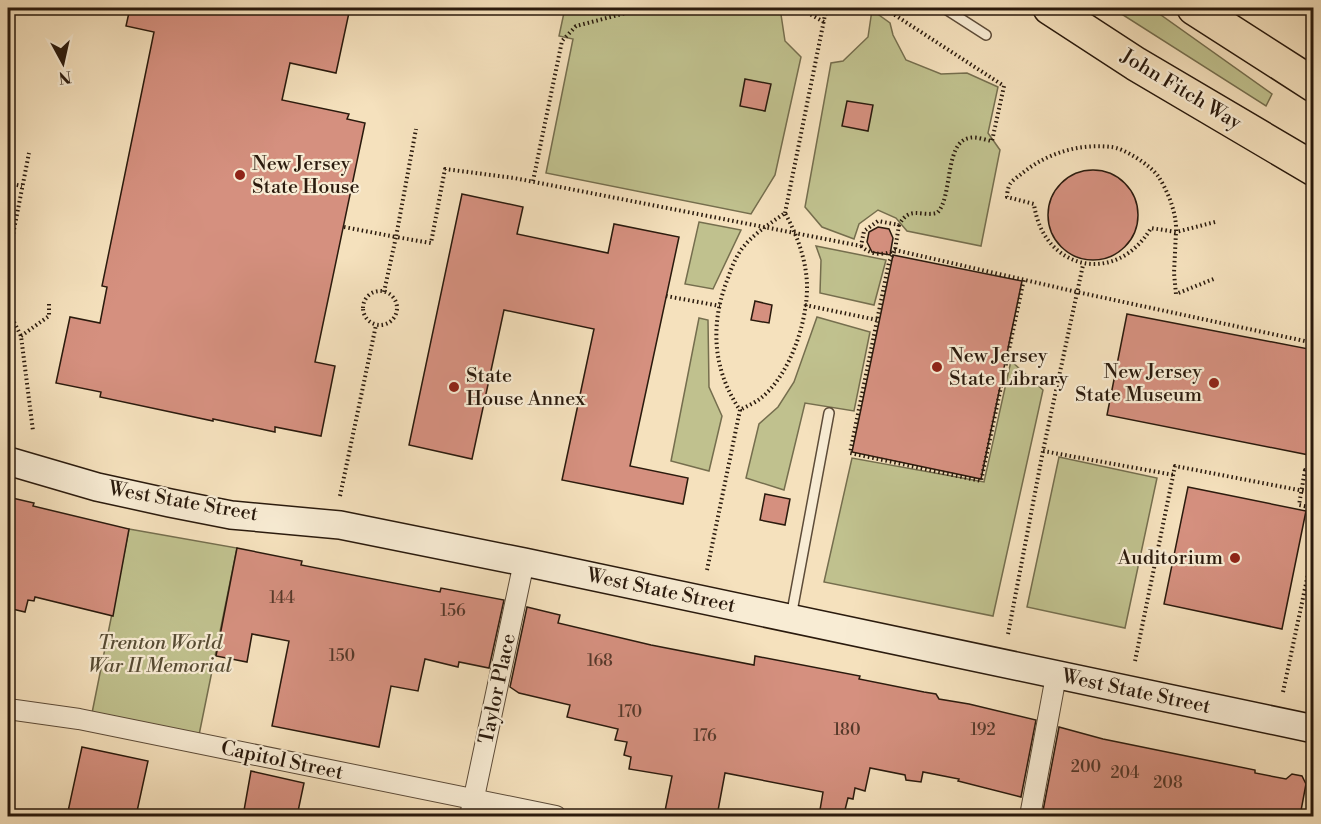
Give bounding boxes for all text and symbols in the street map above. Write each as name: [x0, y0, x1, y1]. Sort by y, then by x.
north arrow: [33, 33, 93, 93]
street label: John Fitch Way: [1115, 44, 1246, 136]
text: N: [57, 66, 73, 88]
place label: New Jersey State House: [252, 152, 360, 200]
marker: New Jersey State House: [233, 168, 247, 182]
place label: New Jersey State Library: [949, 344, 1068, 392]
marker: New Jersey State Library: [930, 360, 944, 374]
place label: New Jersey State Museum: [1075, 360, 1202, 408]
place label: State House Annex: [466, 364, 586, 412]
marker: New Jersey State Museum: [1207, 376, 1221, 390]
marker: State House Annex: [447, 380, 461, 394]
street label: West State Street: [105, 476, 260, 527]
place label: Auditorium: [1117, 546, 1223, 571]
marker: Auditorium: [1228, 551, 1242, 565]
street label: West State Street: [583, 563, 738, 619]
house number: 144: [269, 588, 295, 608]
house number: 156: [440, 601, 466, 621]
park label: Trenton World War II Memorial: [88, 631, 232, 679]
street label: Taylor Place: [474, 631, 522, 747]
house number: 150: [329, 646, 355, 666]
house number: 168: [587, 651, 613, 671]
street label: West State Street: [1058, 664, 1213, 720]
house number: 170: [618, 702, 642, 722]
house number: 180: [834, 720, 861, 740]
house number: 192: [970, 720, 996, 740]
house number: 176: [693, 726, 717, 746]
street label: Capitol Street: [219, 736, 345, 786]
house number: 200: [1071, 757, 1101, 777]
house number: 204: [1110, 763, 1140, 783]
house number: 208: [1153, 773, 1183, 793]

